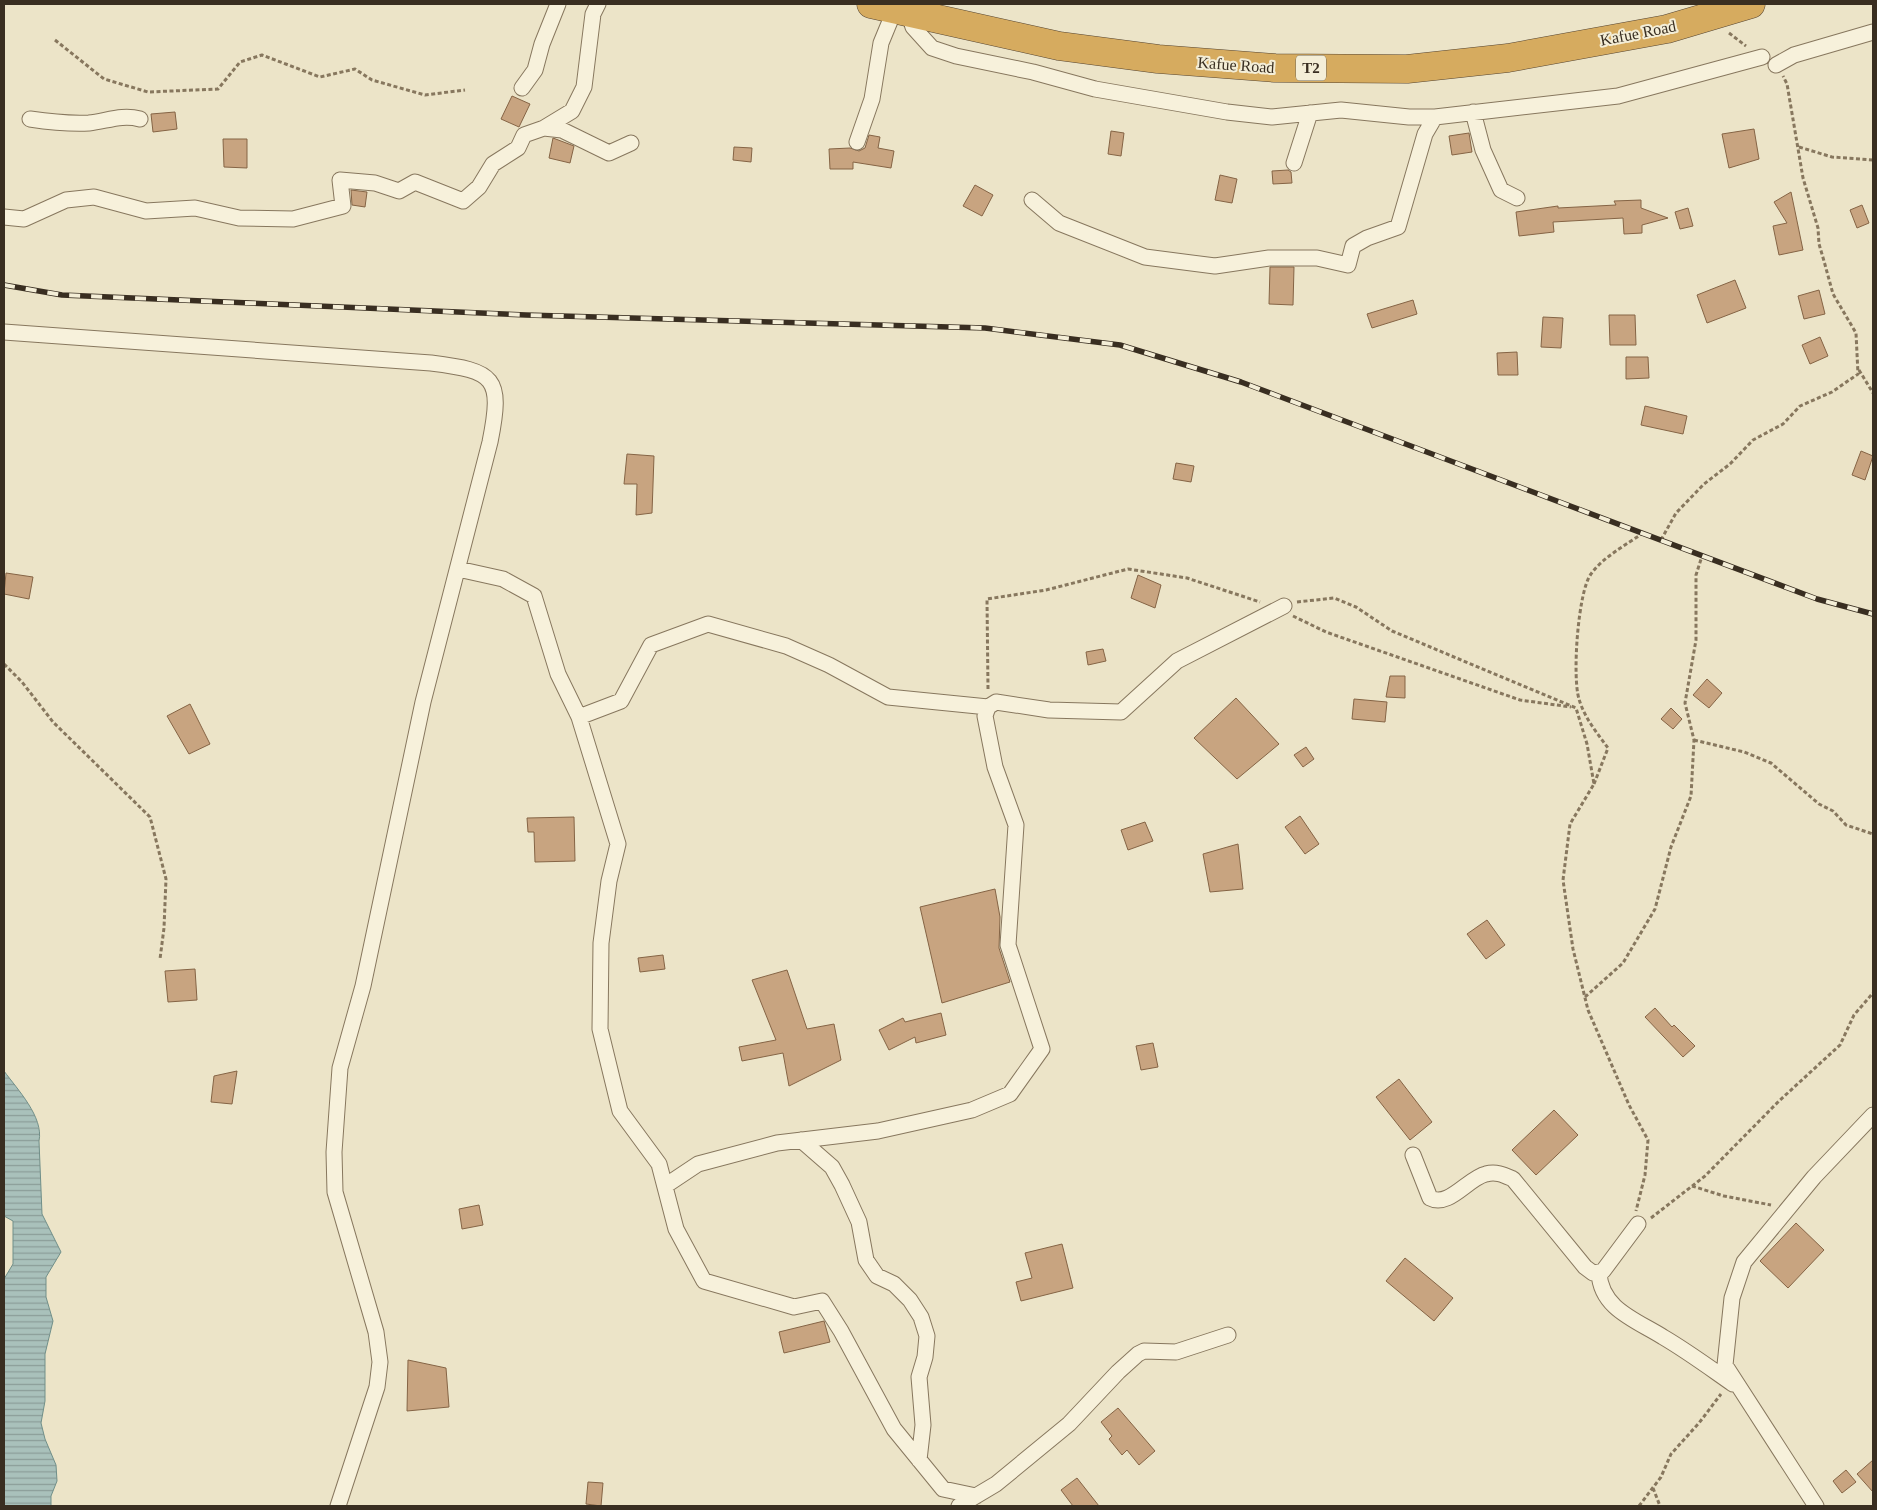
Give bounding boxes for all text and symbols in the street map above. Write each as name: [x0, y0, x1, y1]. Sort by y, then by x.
street label: Kafue Road: [1599, 17, 1677, 49]
street label: Kafue Road: [1197, 54, 1275, 76]
road number: T2: [1296, 56, 1326, 80]

